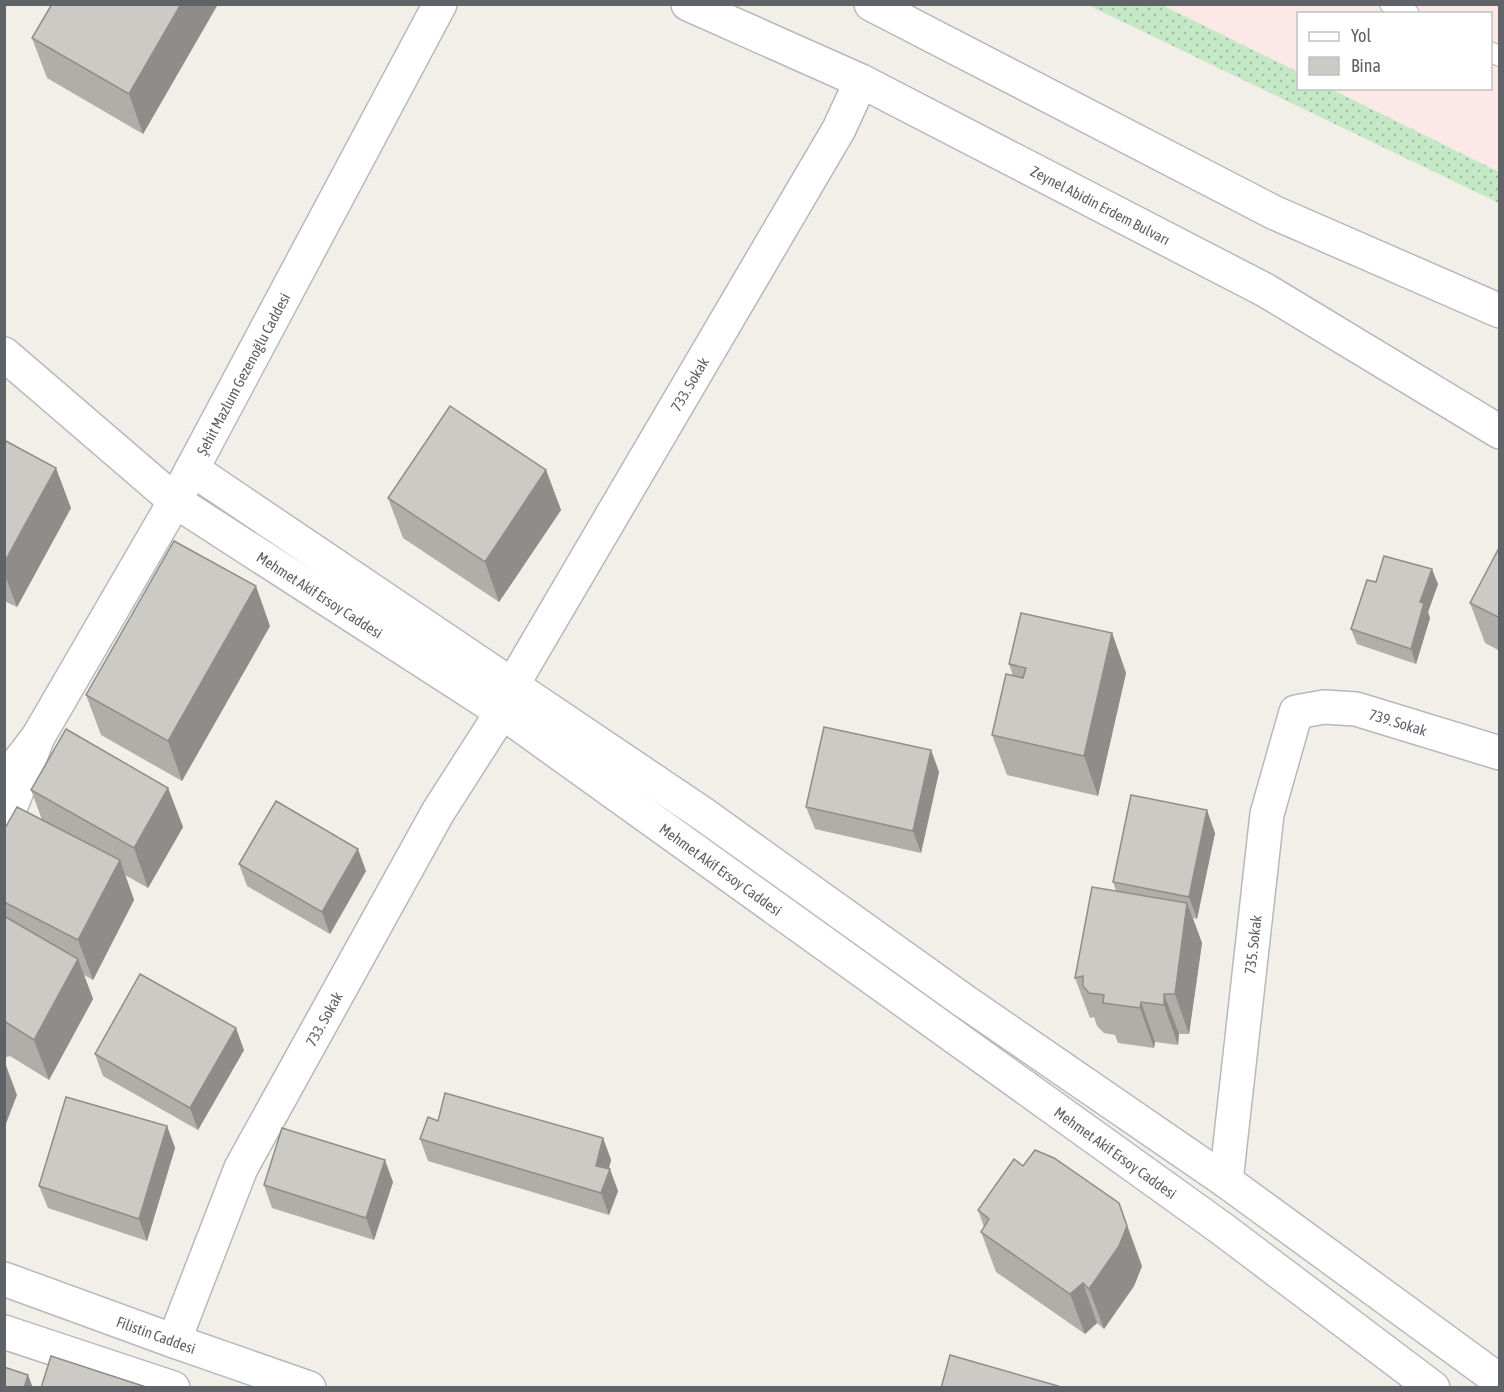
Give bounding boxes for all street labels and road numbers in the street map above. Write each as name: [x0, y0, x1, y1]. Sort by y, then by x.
street label: Zeynel Abidin Erdem Bulvarı: [1028, 162, 1173, 248]
street label: Şehit Mazlum Gezenoğlu Caddesi: [193, 290, 293, 458]
street label: 733. Sokak: [667, 354, 712, 414]
street label: Mehmet Akif Ersoy Caddesi: [254, 548, 386, 641]
street label: 739. Sokak: [1367, 705, 1430, 739]
street label: Mehmet Akif Ersoy Caddesi: [656, 820, 785, 919]
street label: 735. Sokak: [1241, 914, 1264, 975]
street label: 733. Sokak: [302, 988, 346, 1049]
street label: Mehmet Akif Ersoy Caddesi: [1051, 1103, 1180, 1202]
street label: Filistin Caddesi: [114, 1312, 198, 1356]

